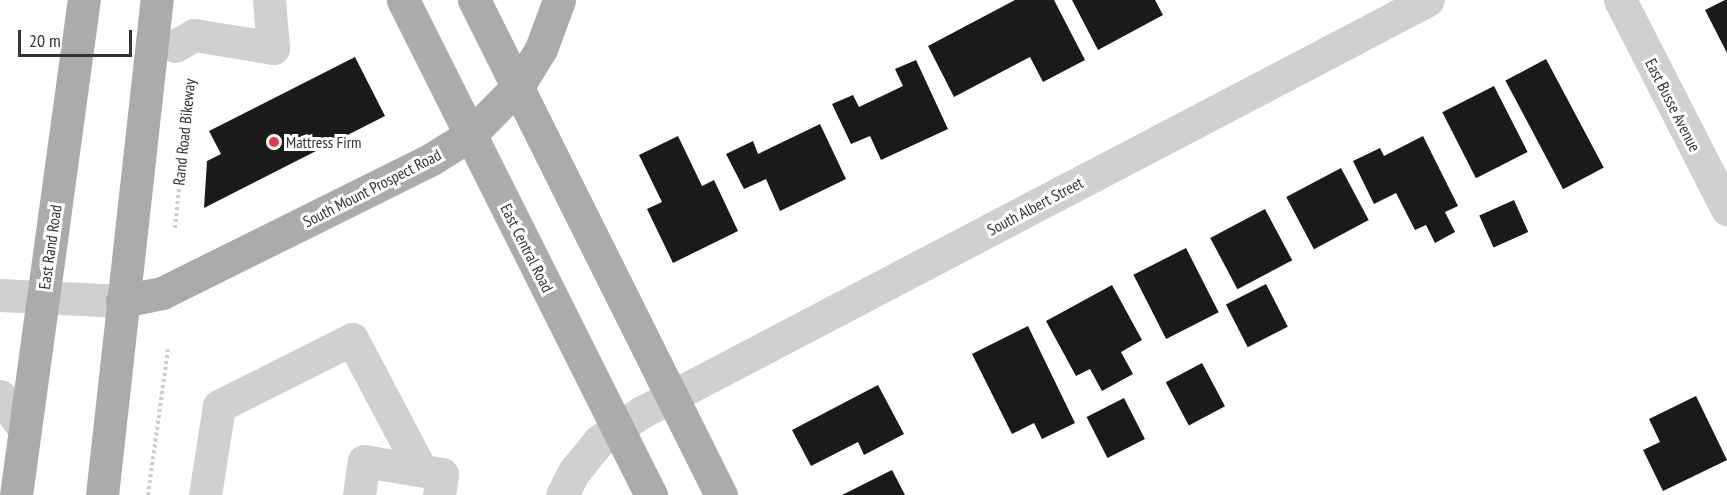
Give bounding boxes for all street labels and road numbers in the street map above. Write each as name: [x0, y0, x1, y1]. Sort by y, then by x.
street label: East Busse Avenue: [1641, 55, 1705, 155]
street label: Rand Road Bikeway: [169, 78, 199, 186]
street label: South Mount Prospect Road: [300, 145, 444, 231]
street label: South Albert Street: [984, 173, 1086, 239]
street label: East Central Road: [497, 201, 557, 295]
street label: East Rand Road: [35, 203, 65, 291]

